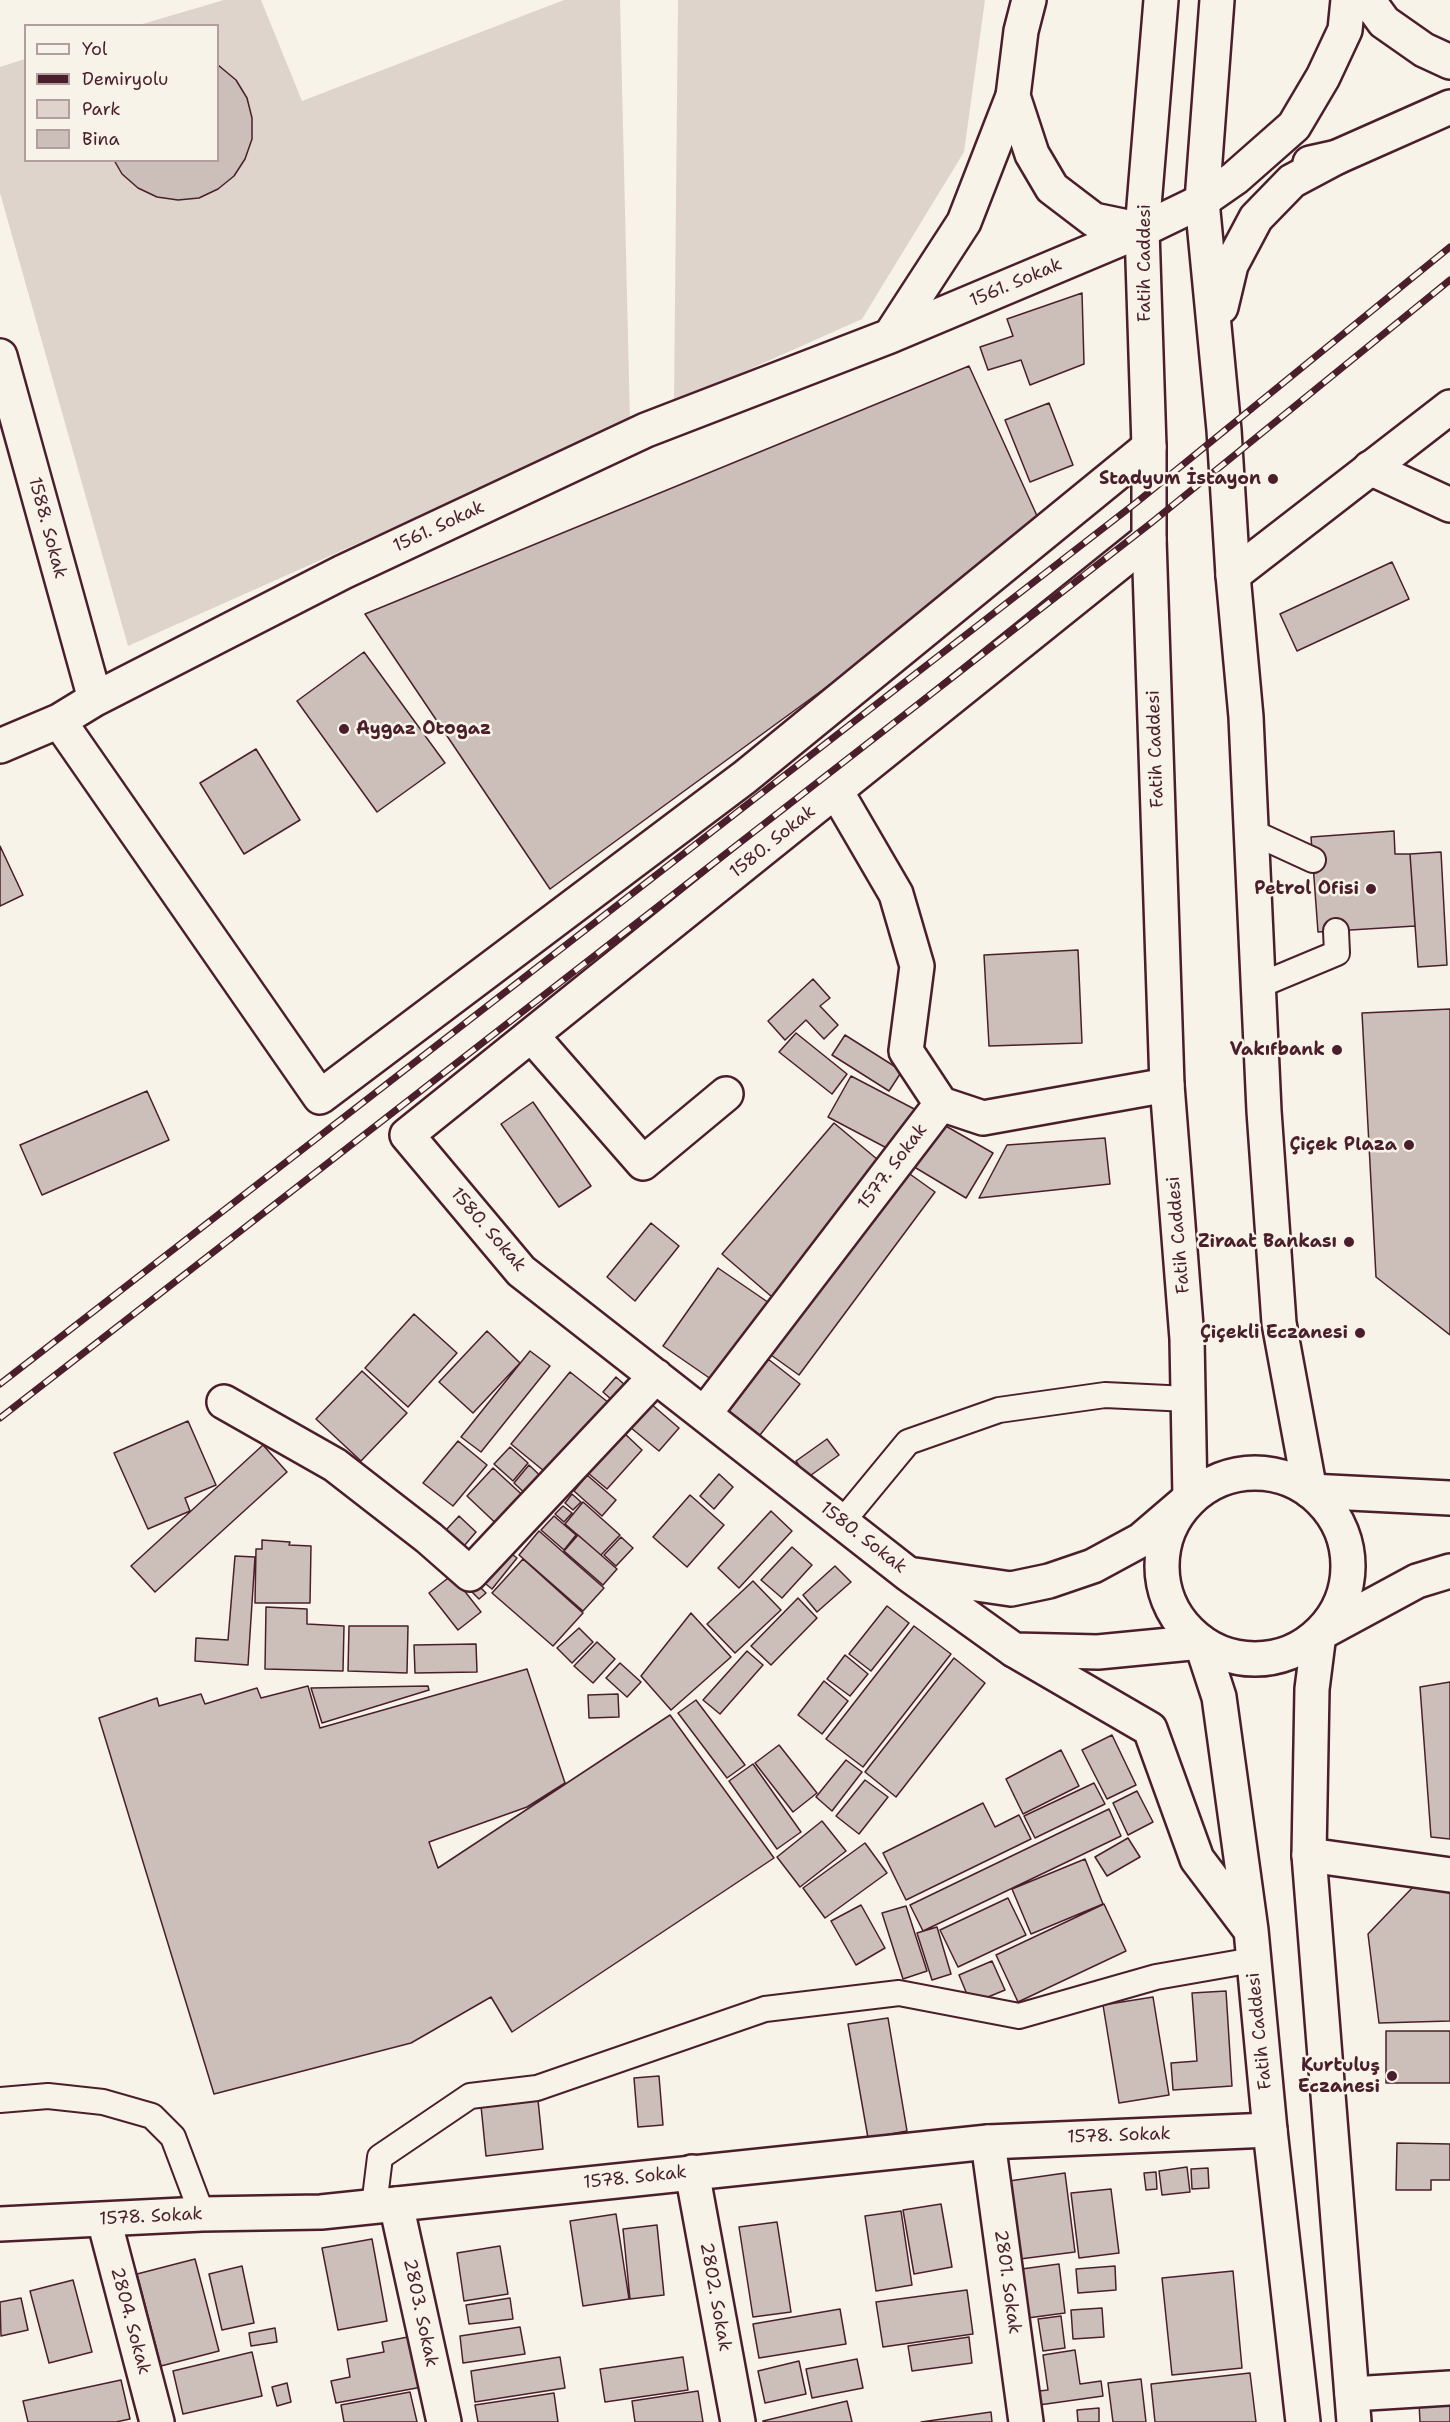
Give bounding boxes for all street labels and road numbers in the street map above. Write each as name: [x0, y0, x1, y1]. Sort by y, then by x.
street label: Fatih Caddesi: [1134, 204, 1156, 322]
street label: 1561. Sokak: [967, 254, 1065, 312]
street label: 1588. Sokak: [23, 475, 71, 581]
street label: 1561. Sokak: [390, 496, 488, 558]
street label: Fatih Caddesi: [1143, 690, 1169, 808]
street label: 1580. Sokak: [726, 801, 820, 883]
street label: 1577. Sokak: [854, 1120, 932, 1214]
street label: Fatih Caddesi: [1163, 1175, 1195, 1295]
street label: 1580. Sokak: [446, 1184, 530, 1276]
street label: 1580. Sokak: [815, 1498, 911, 1578]
street label: Fatih Caddesi: [1243, 1971, 1277, 2091]
street label: 1578. Sokak: [1067, 2123, 1171, 2149]
street label: 1578. Sokak: [582, 2162, 688, 2194]
street label: 1578. Sokak: [99, 2204, 203, 2230]
street label: 2801. Sokak: [989, 2228, 1025, 2336]
street label: 2802. Sokak: [695, 2241, 735, 2353]
street label: 2803. Sokak: [398, 2257, 442, 2369]
street label: 2804. Sokak: [105, 2265, 155, 2377]

